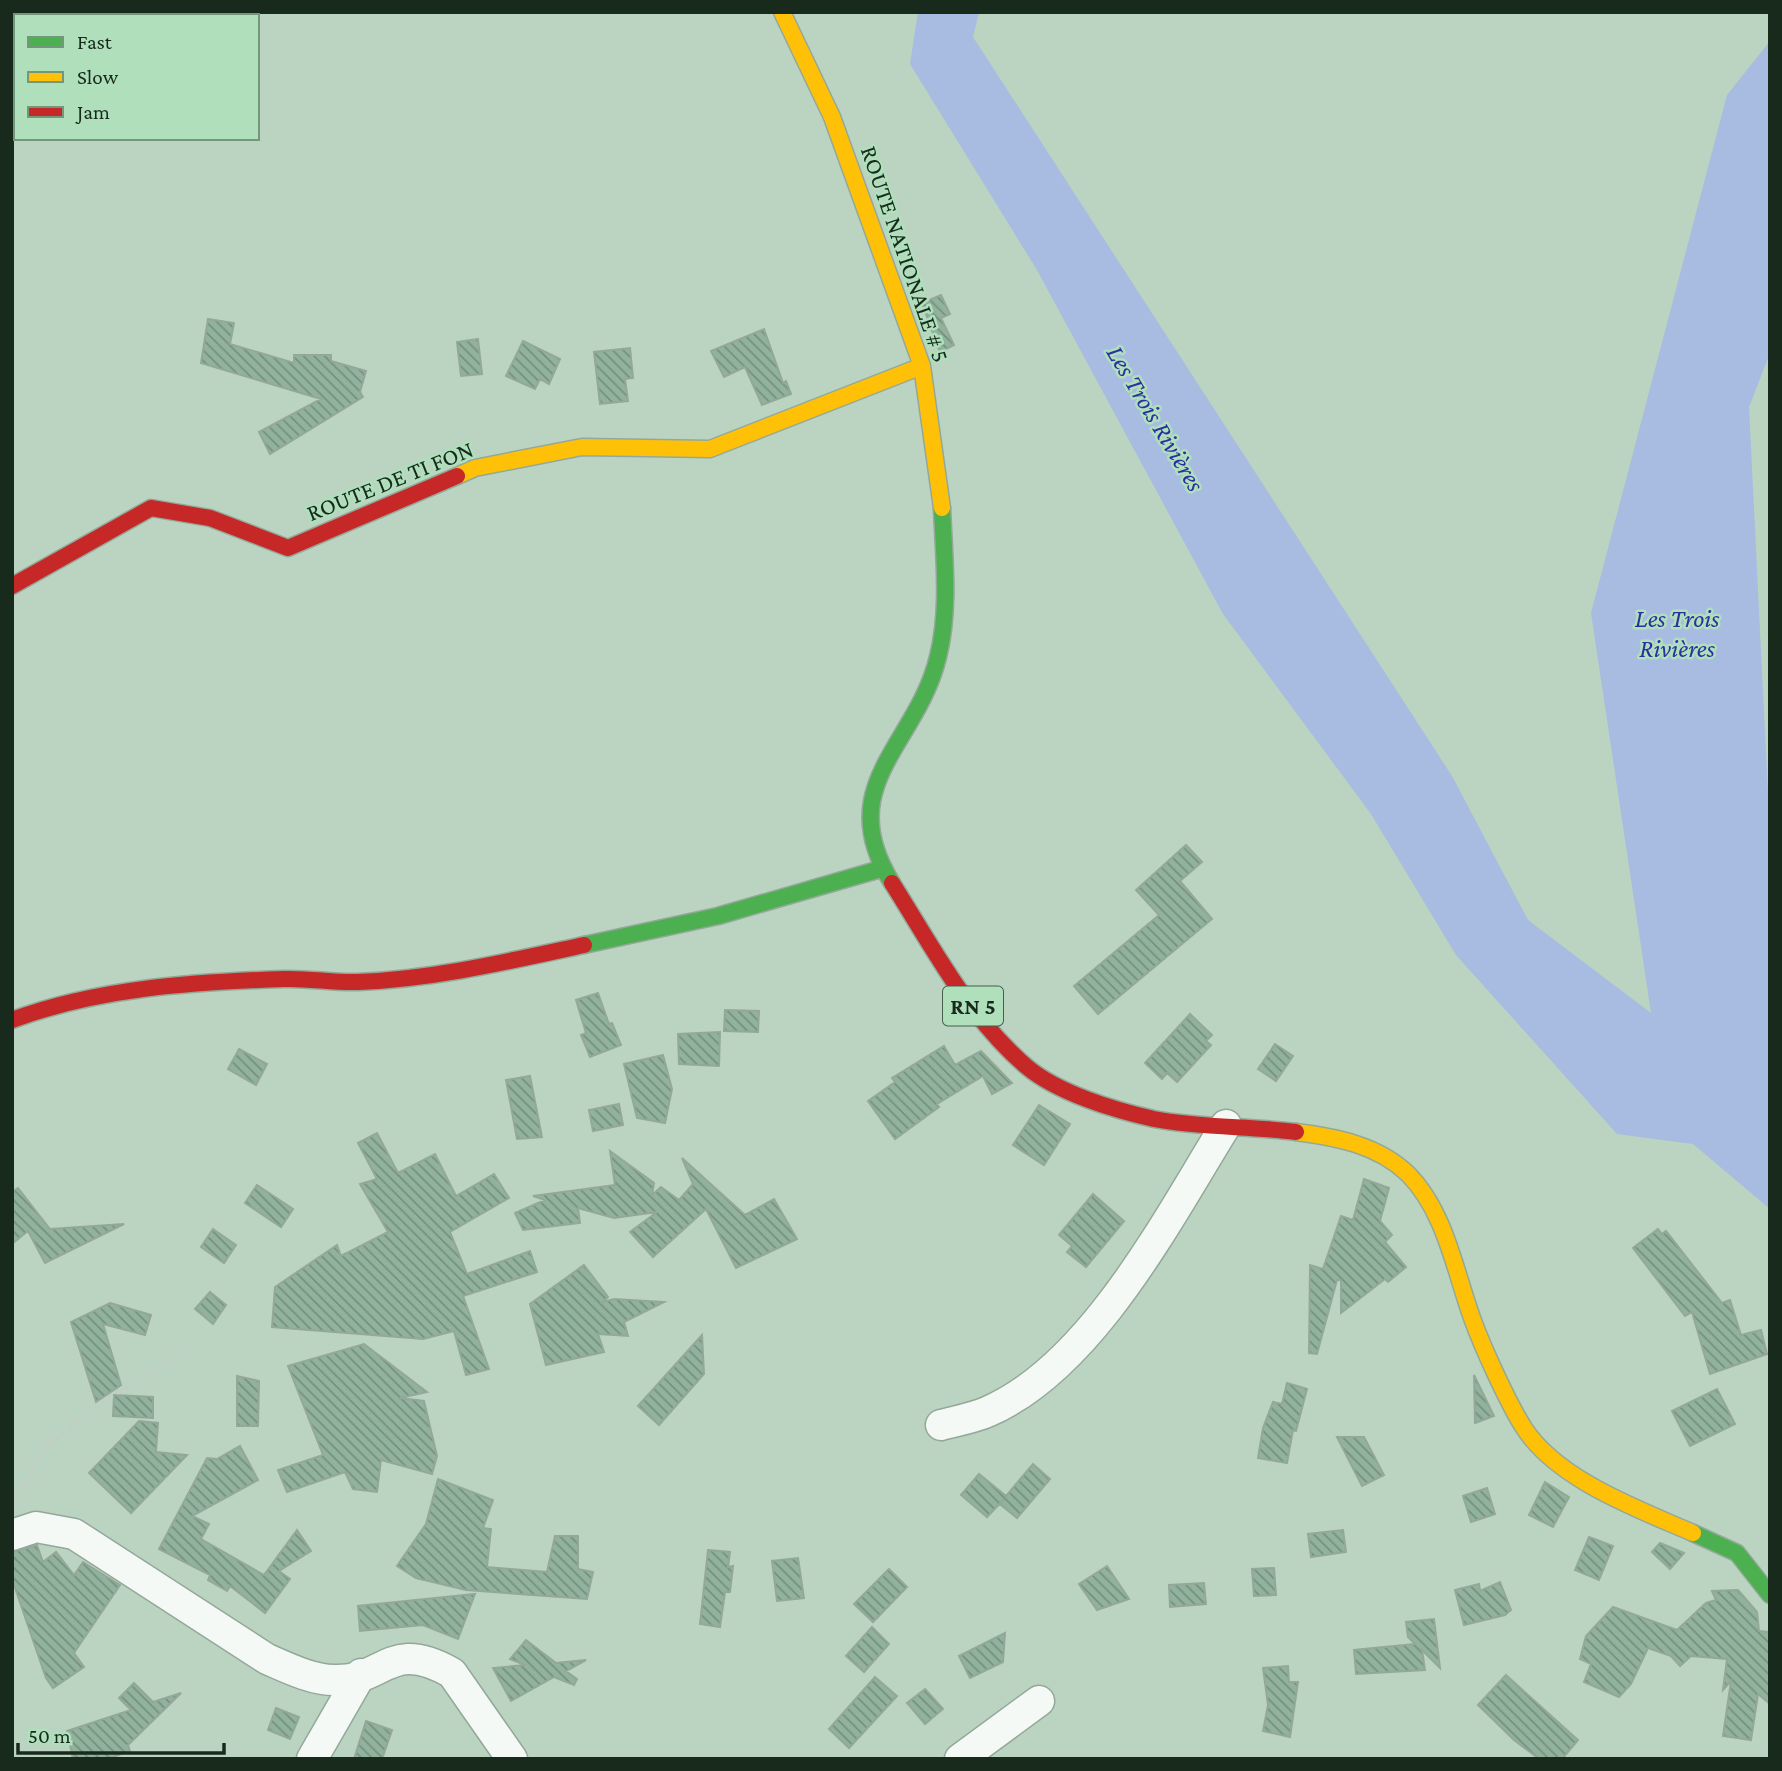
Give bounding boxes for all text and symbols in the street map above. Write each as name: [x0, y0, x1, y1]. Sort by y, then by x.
legend: [14, 14, 259, 140]
text: Fast: [77, 30, 113, 54]
text: Slow: [77, 65, 119, 89]
text: Jam: [75, 100, 110, 124]
street label: ROUTE NATIONALE # 5: [856, 142, 955, 366]
water label: Les Trois Rivières: [1101, 340, 1210, 496]
street label: ROUTE DE TI FON: [303, 435, 477, 526]
water label: Les Trois Rivières: [1635, 604, 1719, 663]
road number: RN 5: [943, 987, 1003, 1026]
scale bar: [18, 1712, 224, 1756]
text: 50 m: [28, 1724, 71, 1748]

